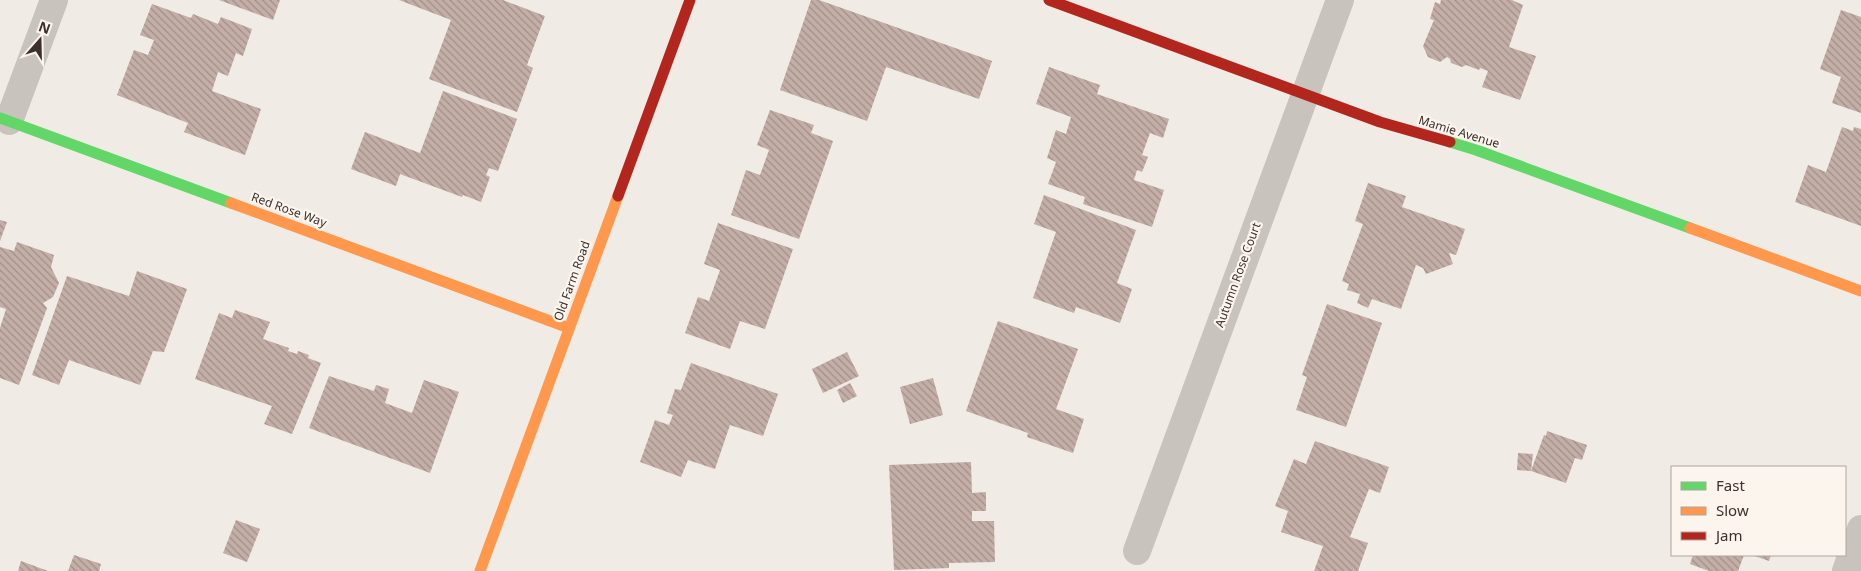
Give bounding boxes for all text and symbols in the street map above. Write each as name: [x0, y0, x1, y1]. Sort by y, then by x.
north arrow: [15, 15, 65, 65]
text: N: [36, 16, 53, 38]
street label: Mamie Avenue: [1417, 111, 1502, 152]
street label: Red Rose Way: [249, 188, 330, 231]
street label: Autumn Rose Court: [1211, 219, 1265, 330]
street label: Old Farm Road: [549, 238, 594, 323]
legend: [1671, 466, 1846, 556]
text: Fast: [1716, 475, 1745, 495]
text: Slow: [1716, 500, 1749, 520]
text: Jam: [1714, 525, 1743, 545]

